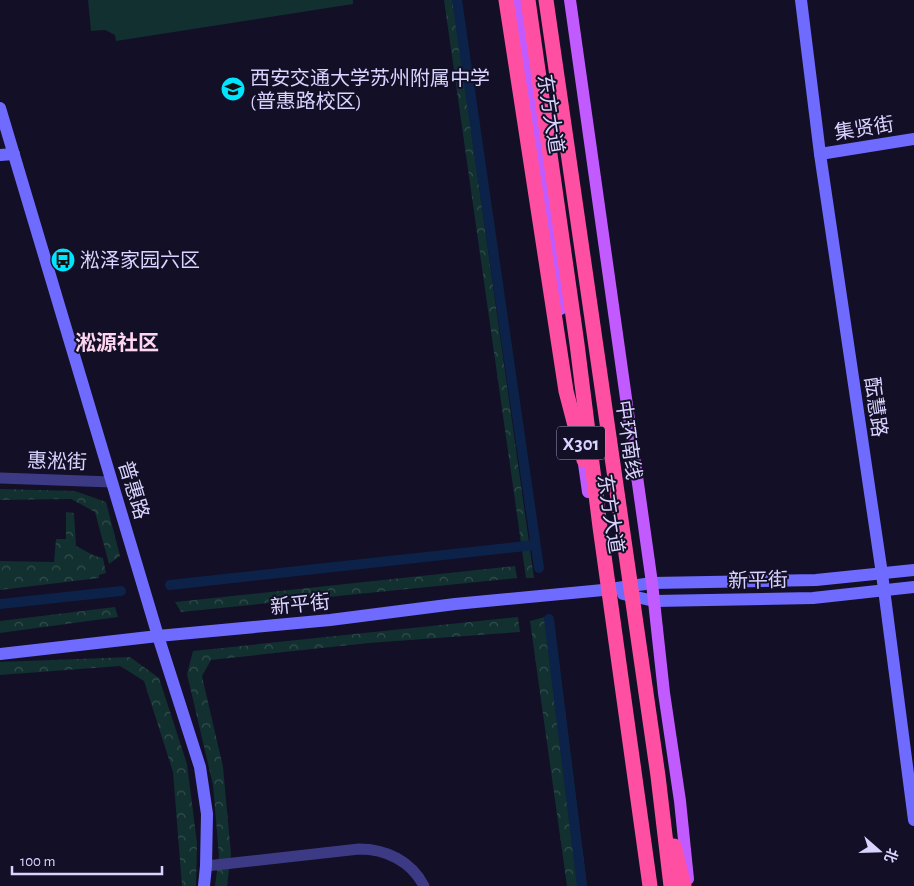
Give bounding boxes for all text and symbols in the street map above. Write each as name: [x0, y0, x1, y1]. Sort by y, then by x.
place label: 西安交通大学苏州附属中学 (普惠路校区): [250, 68, 490, 112]
street label: 东方大道: [534, 73, 568, 155]
school or university icon: 西安交通大学苏州附属中学 (普惠路校区): [220, 76, 246, 102]
street label: 集贤街: [833, 113, 895, 144]
bus stop icon: 淞泽家园六区: [50, 247, 76, 273]
place label: 淞泽家园六区: [80, 250, 200, 271]
district label: 淞源社区: [75, 332, 159, 354]
street label: 酝慧路: [861, 376, 890, 438]
street label: 中环南线: [613, 399, 644, 481]
road number: X301: [557, 426, 605, 459]
street label: 惠淞街: [27, 450, 87, 473]
street label: 普惠路: [115, 458, 152, 522]
street label: 东方大道: [594, 473, 628, 555]
street label: 新平街: [728, 568, 788, 592]
street label: 新平街: [269, 590, 331, 618]
north arrow: [854, 826, 904, 876]
scale bar: [12, 844, 162, 876]
text: 北: [881, 846, 900, 864]
text: 100 m: [20, 854, 55, 869]

